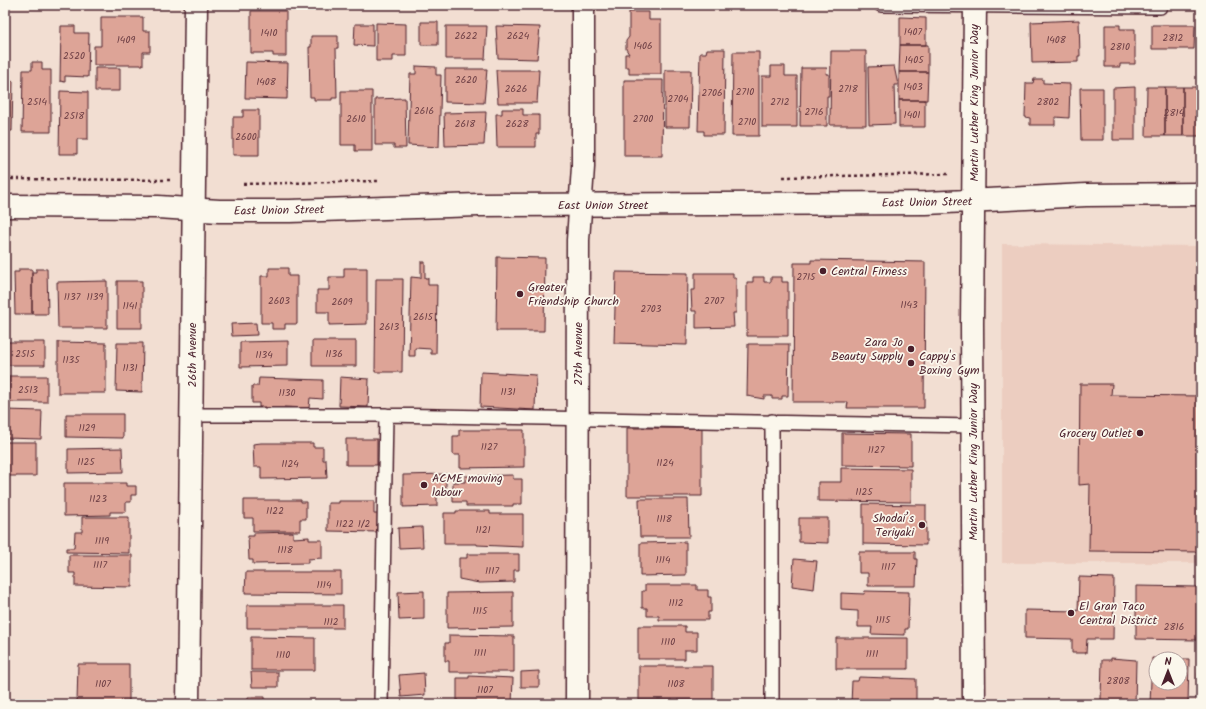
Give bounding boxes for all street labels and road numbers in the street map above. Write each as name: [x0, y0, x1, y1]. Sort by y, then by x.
street label: Martin Luther King Junior Way: [965, 24, 984, 182]
street label: East Union Street: [881, 192, 973, 213]
street label: East Union Street: [558, 196, 649, 215]
street label: East Union Street: [233, 200, 325, 221]
street label: 26th Avenue: [183, 322, 202, 387]
street label: 27th Avenue: [569, 322, 588, 386]
street label: Martin Luther King Junior Way: [964, 383, 983, 541]

